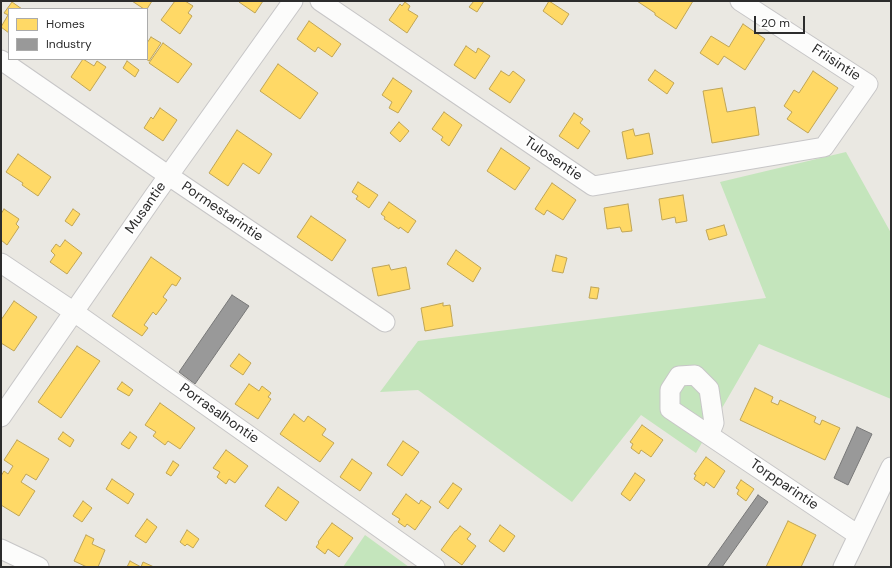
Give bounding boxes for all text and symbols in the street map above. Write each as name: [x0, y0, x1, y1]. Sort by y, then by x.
legend: [8, 8, 148, 60]
scale bar: [756, 8, 807, 34]
text: 20 m: [761, 15, 790, 31]
text: Homes: [46, 16, 85, 32]
text: Industry: [46, 36, 92, 52]
street label: Friisintie: [809, 41, 863, 85]
street label: Tulosentie: [521, 133, 585, 185]
street label: Musantie: [122, 179, 170, 237]
street label: Pormestarintie: [178, 179, 266, 245]
street label: Porrasalhontie: [176, 380, 262, 448]
street label: Torpparintie: [747, 456, 821, 514]

